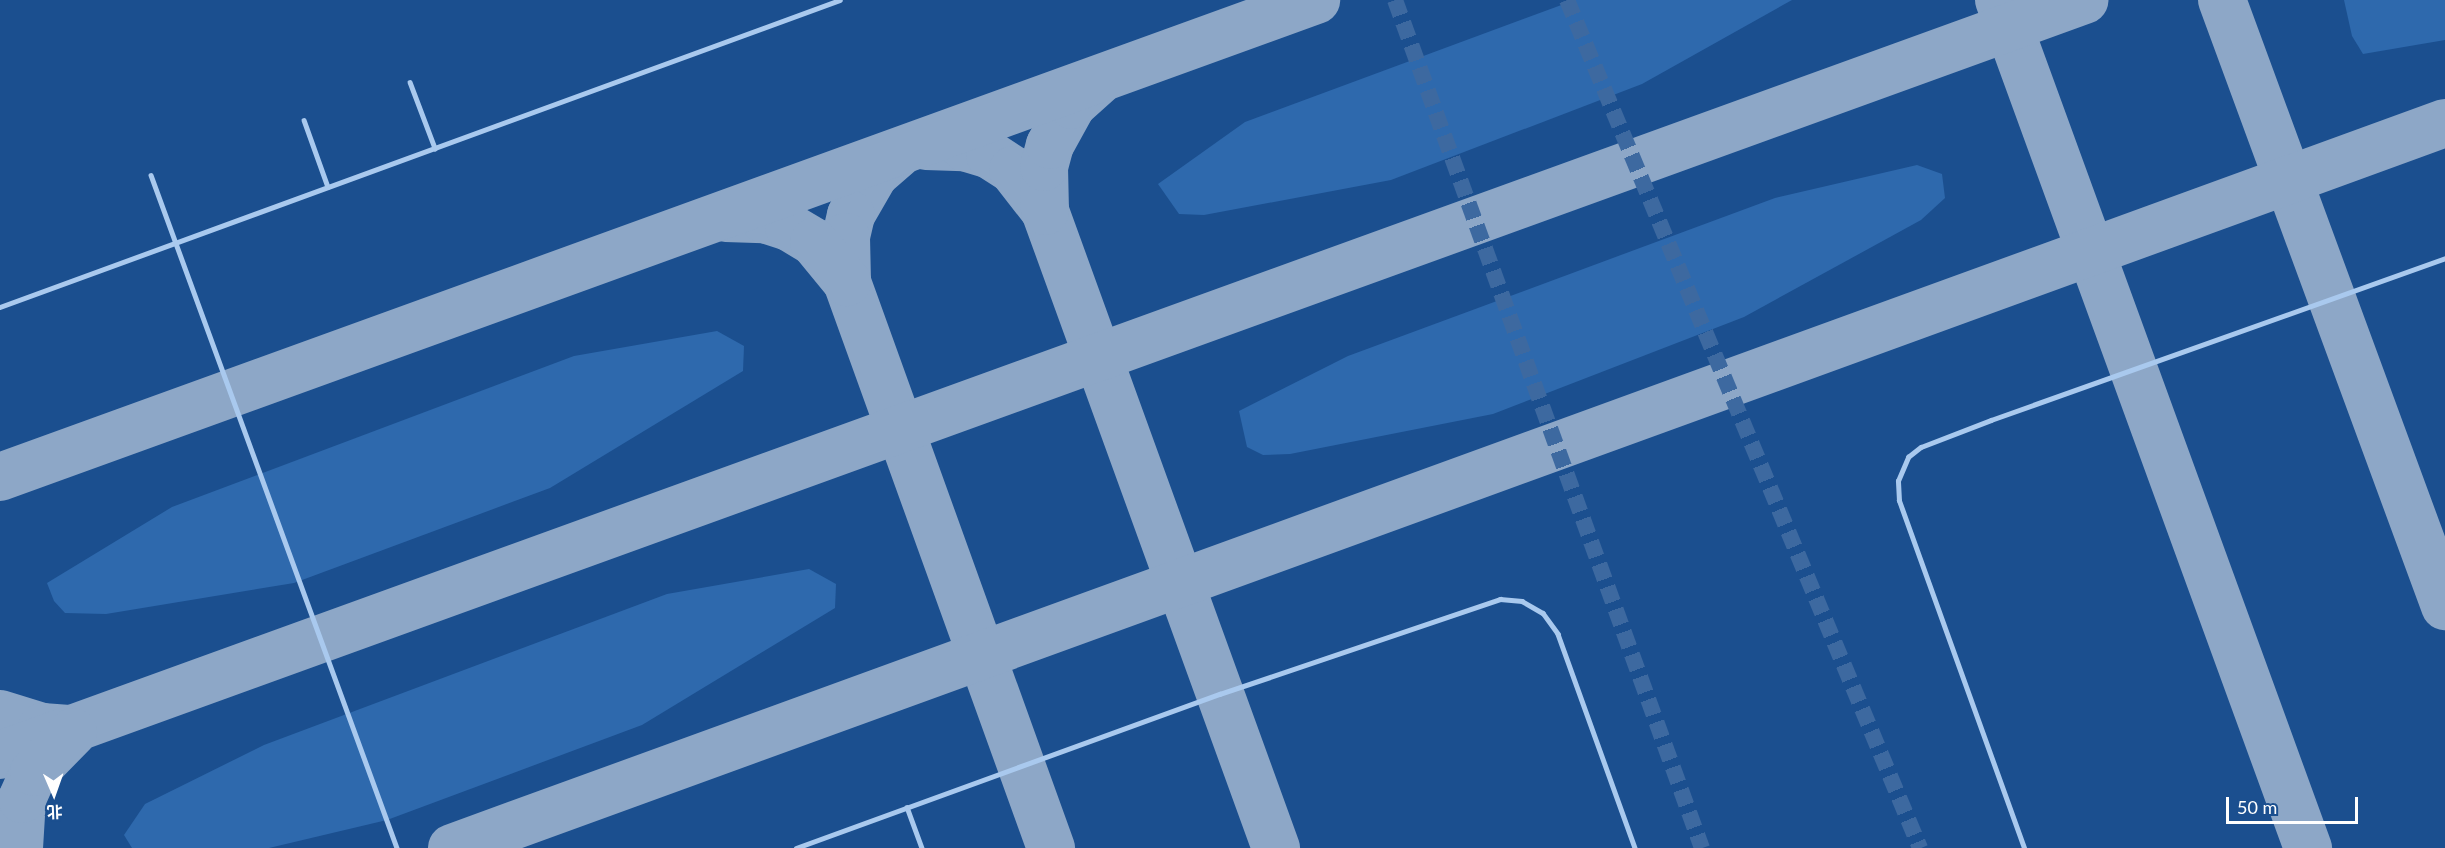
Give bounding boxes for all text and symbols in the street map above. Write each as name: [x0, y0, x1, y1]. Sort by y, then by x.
north arrow: [24, 764, 84, 824]
scale bar: [2229, 785, 2361, 823]
text: 50 m: [2237, 796, 2277, 818]
text: 北: [46, 803, 63, 822]

